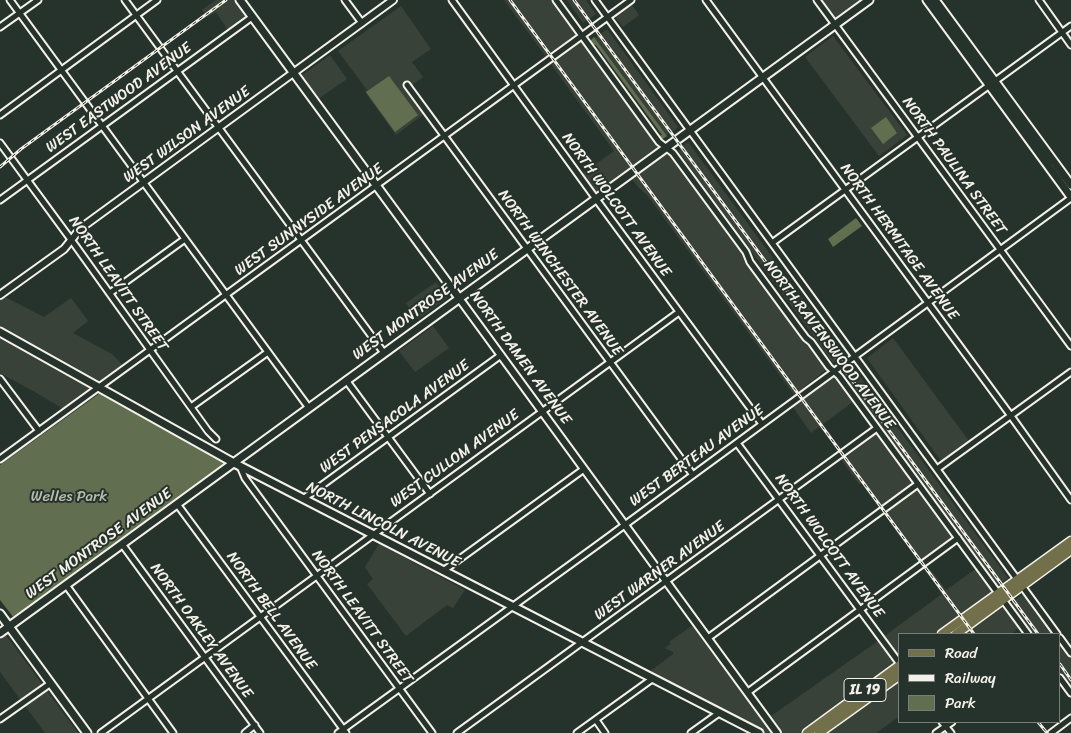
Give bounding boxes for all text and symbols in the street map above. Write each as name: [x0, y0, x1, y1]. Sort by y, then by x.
street label: WEST EASTWOOD AVENUE: [43, 39, 195, 157]
street label: WEST WILSON AVENUE: [120, 83, 254, 187]
street label: NORTH PAULINA STREET: [898, 94, 1010, 238]
street label: NORTH WOLCOTT AVENUE: [558, 129, 674, 281]
street label: WEST SUNNYSIDE AVENUE: [231, 160, 387, 280]
street label: NORTH HERMITAGE AVENUE: [836, 160, 962, 324]
street label: NORTH WINCHESTER AVENUE: [494, 186, 626, 360]
street label: NORTH LEAVITT STREET: [65, 213, 171, 355]
street label: WEST MONTROSE AVENUE: [349, 246, 503, 364]
street label: NORTH RAVENSWOOD AVENUE: [760, 257, 898, 433]
street label: NORTH DAMEN AVENUE: [465, 288, 575, 428]
street label: WEST PENSACOLA AVENUE: [317, 357, 473, 477]
street label: WEST BERTEAU AVENUE: [626, 401, 768, 511]
street label: WEST CULLOM AVENUE: [387, 406, 523, 512]
street label: NORTH WOLCOTT AVENUE: [771, 470, 887, 622]
street label: NORTH LINCOLN AVENUE: [303, 478, 463, 572]
street label: WEST MONTROSE AVENUE: [22, 485, 176, 603]
park label: Welles Park: [31, 488, 107, 506]
street label: WEST WARNER AVENUE: [591, 517, 729, 625]
street label: NORTH LEAVITT STREET: [307, 547, 417, 687]
street label: NORTH BELL AVENUE: [222, 548, 320, 674]
street label: NORTH OAKLEY AVENUE: [146, 560, 256, 702]
legend: [898, 633, 1061, 723]
text: Road: [945, 640, 977, 666]
text: Railway: [945, 665, 996, 691]
road number: IL 19: [844, 678, 886, 702]
text: Park: [945, 690, 976, 716]

